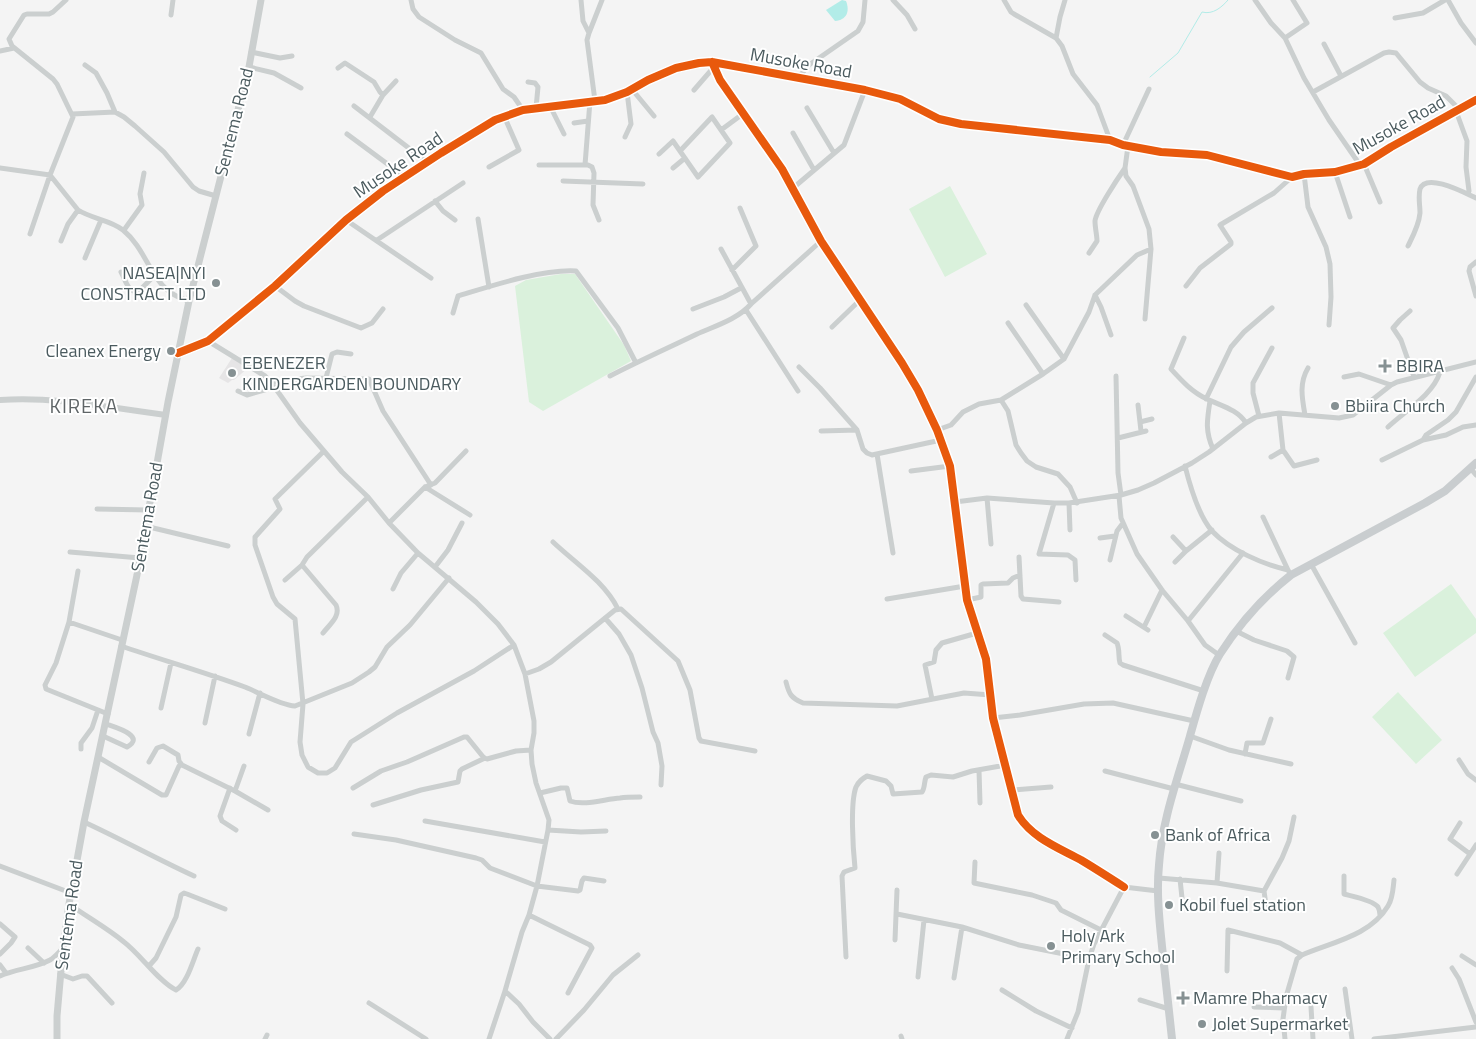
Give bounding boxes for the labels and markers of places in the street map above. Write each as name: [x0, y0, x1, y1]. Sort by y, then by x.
place label: NASEA|NYI CONSTRACT LTD: [80, 259, 206, 307]
marker: NASEA|NYI CONSTRACT LTD: [210, 277, 222, 289]
place label: Cleanex Energy: [45, 337, 161, 364]
marker: Cleanex Energy: [165, 345, 177, 357]
place label: EBENEZER KINDERGARDEN BOUNDARY: [242, 349, 462, 397]
place label: BBIRA: [1396, 352, 1445, 379]
marker: BBIRA: [1378, 359, 1392, 373]
marker: EBENEZER KINDERGARDEN BOUNDARY: [226, 367, 238, 379]
place label: Bbiira Church: [1345, 392, 1445, 419]
marker: Bbiira Church: [1329, 400, 1341, 412]
place label: Bank of Africa: [1165, 821, 1270, 848]
marker: Bank of Africa: [1149, 829, 1161, 841]
place label: Kobil fuel station: [1179, 891, 1306, 918]
marker: Kobil fuel station: [1163, 899, 1175, 911]
place label: Holy Ark Primary School: [1061, 922, 1175, 970]
marker: Holy Ark Primary School: [1045, 940, 1057, 952]
place label: Mamre Pharmacy: [1193, 984, 1328, 1011]
marker: Mamre Pharmacy: [1177, 992, 1189, 1004]
place label: Jolet Supermarket: [1212, 1010, 1349, 1037]
marker: Jolet Supermarket: [1196, 1018, 1208, 1030]

